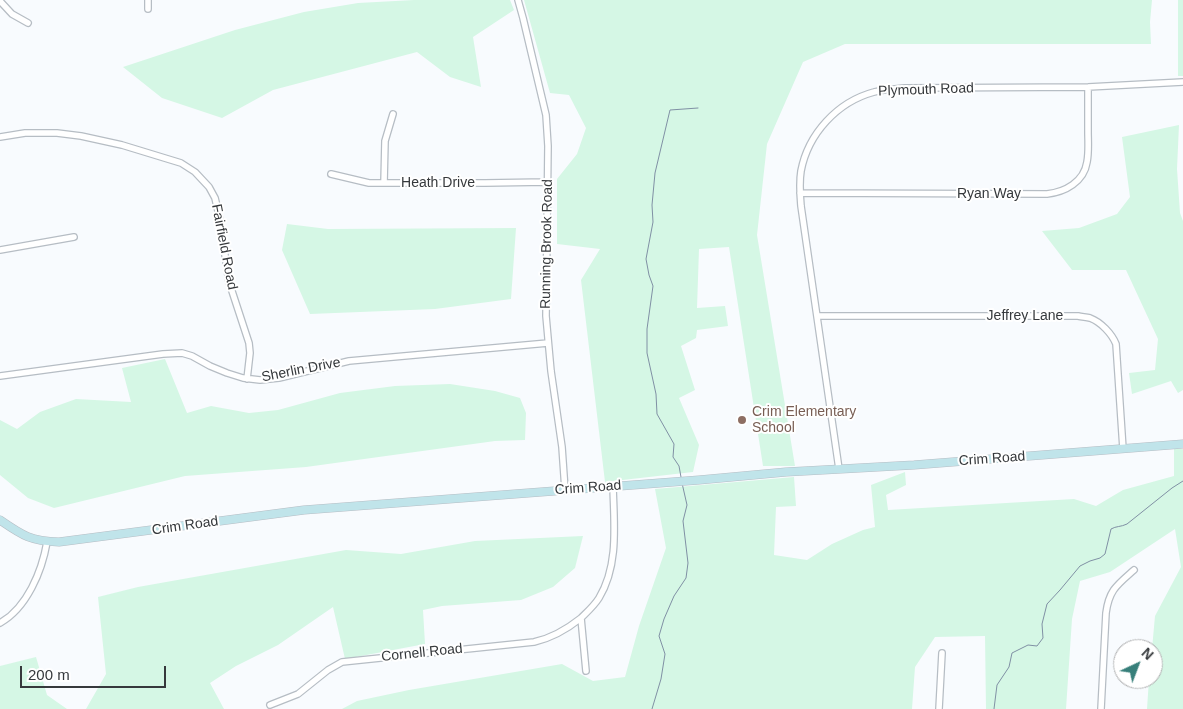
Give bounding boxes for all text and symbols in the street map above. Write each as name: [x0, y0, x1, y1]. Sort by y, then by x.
street label: Plymouth Road: [878, 80, 974, 100]
street label: Heath Drive: [401, 175, 475, 191]
street label: Running Brook Road: [537, 179, 557, 309]
street label: Ryan Way: [957, 186, 1021, 202]
street label: Fairfield Road: [207, 203, 241, 291]
street label: Jeffrey Lane: [987, 308, 1063, 324]
street label: Sherlin Drive: [260, 354, 342, 386]
place label: Crim Elementary School: [752, 404, 856, 437]
marker: Crim Elementary School: [736, 414, 748, 426]
street label: Crim Road: [958, 448, 1026, 470]
street label: Crim Road: [554, 477, 622, 499]
street label: Crim Road: [151, 513, 219, 539]
north arrow: [1113, 639, 1163, 689]
street label: Cornell Road: [380, 640, 464, 666]
text: N: [1138, 644, 1157, 663]
scale bar: [22, 656, 169, 688]
text: 200 m: [28, 666, 70, 683]

